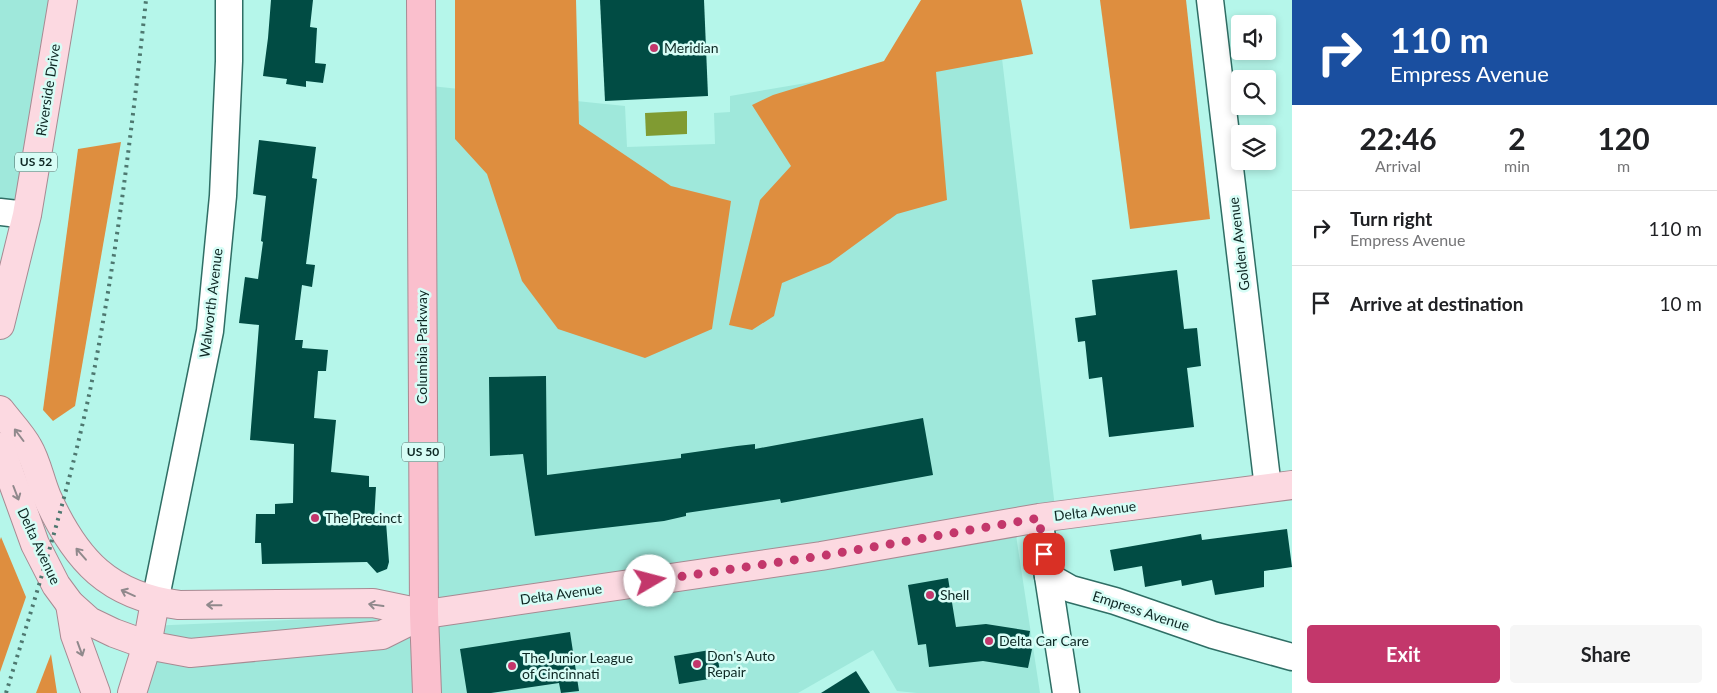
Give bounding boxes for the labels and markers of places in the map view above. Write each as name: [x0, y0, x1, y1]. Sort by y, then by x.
place label: Meridian: [664, 39, 719, 56]
marker: Meridian: [648, 42, 660, 54]
place label: The Precinct: [325, 509, 402, 526]
marker: The Precinct: [309, 512, 321, 524]
pin: [1023, 533, 1065, 575]
place label: Shell: [940, 586, 969, 603]
marker: Shell: [924, 589, 936, 601]
place label: Delta Car Care: [999, 632, 1089, 649]
marker: Delta Car Care: [983, 635, 995, 647]
place label: Don's Auto Repair: [707, 647, 775, 680]
place label: The Junior League of Cincinnati: [522, 649, 633, 682]
marker: Don's Auto Repair: [691, 658, 703, 670]
marker: The Junior League of Cincinnati: [506, 660, 518, 672]

